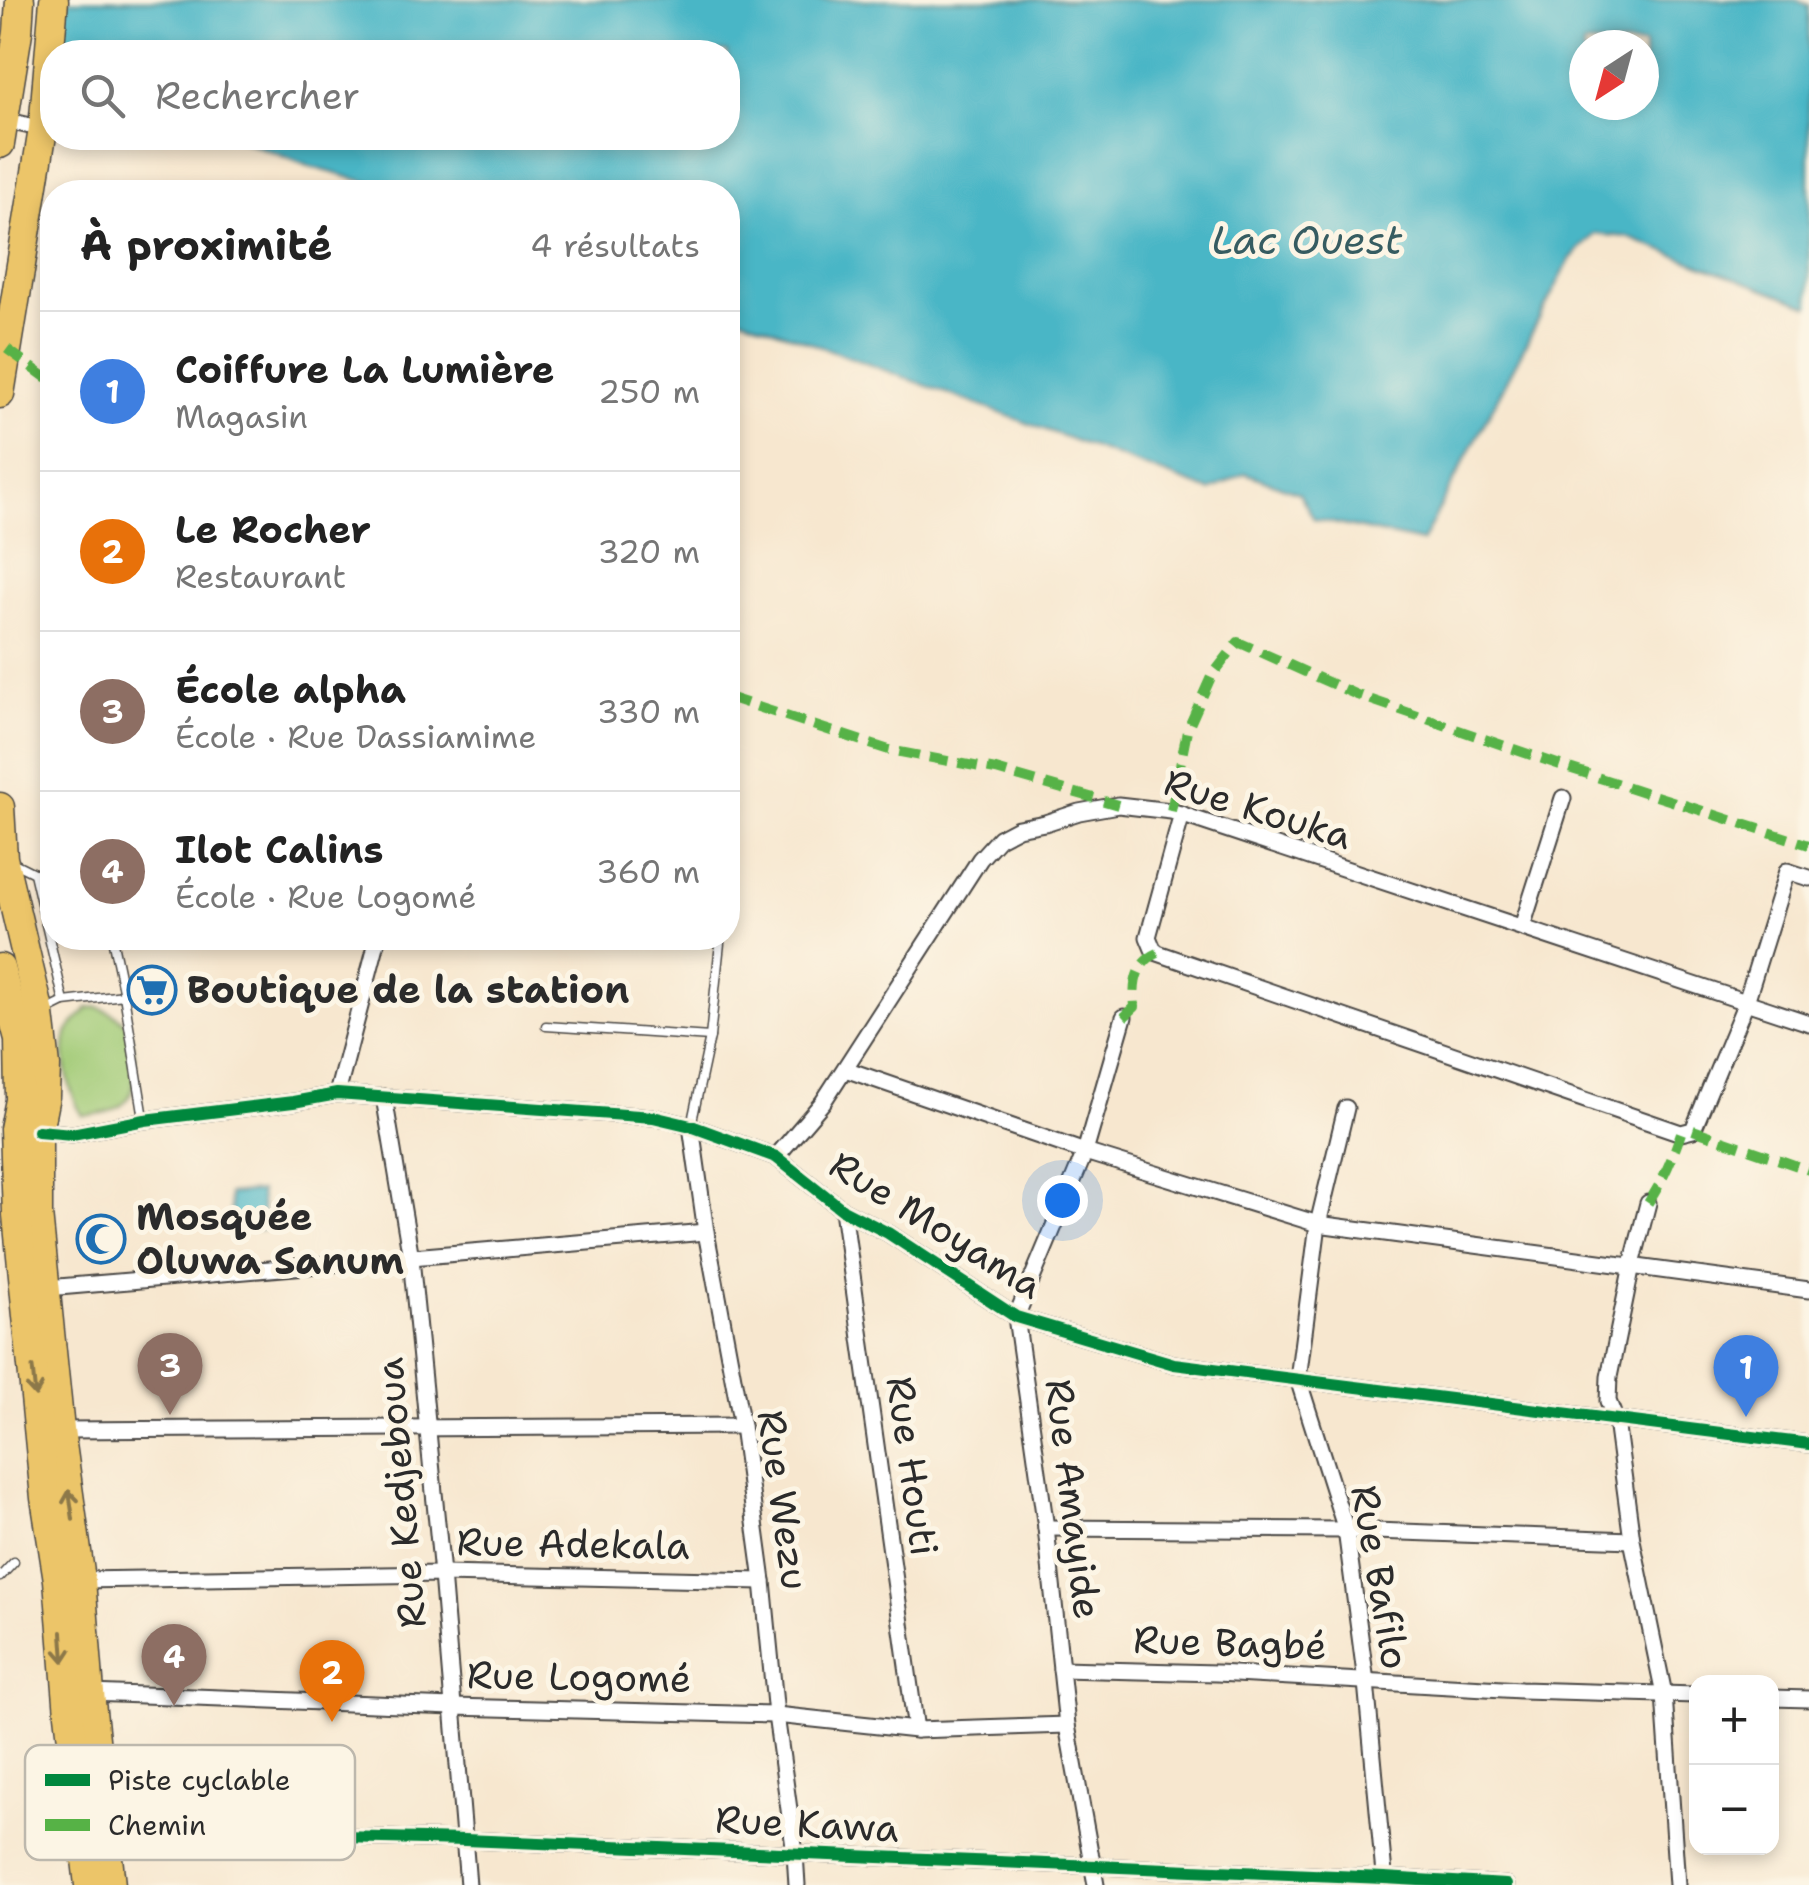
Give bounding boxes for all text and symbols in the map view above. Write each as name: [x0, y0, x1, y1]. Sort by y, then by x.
north arrow: [1569, 30, 1659, 120]
search box: [40, 40, 740, 150]
icon: search: [75, 68, 130, 123]
text: Rechercher: [155, 70, 360, 121]
water label: Lac Ouest: [1212, 213, 1403, 267]
text: À proximité: [80, 217, 333, 273]
text: 4 résultats: [530, 224, 700, 267]
text: Coiffure La Lumière: [175, 344, 555, 395]
text: 1: [105, 370, 120, 413]
text: 250 m: [598, 370, 700, 413]
text: Magasin: [175, 395, 308, 438]
text: Le Rocher: [175, 504, 371, 555]
text: 2: [101, 530, 124, 573]
text: 320 m: [597, 530, 700, 573]
text: Restaurant: [175, 555, 346, 598]
text: École alpha: [175, 664, 406, 715]
text: 3: [101, 690, 124, 733]
text: 330 m: [597, 690, 700, 733]
text: École · Rue Dassiamime: [175, 715, 536, 758]
street label: Rue Kouka: [1158, 756, 1358, 861]
text: Ilot Calins: [175, 824, 384, 875]
text: 4: [101, 850, 124, 893]
text: 360 m: [596, 850, 700, 893]
text: École · Rue Logomé: [175, 875, 476, 918]
supermarket icon: Boutique de la station: [126, 964, 178, 1016]
place label: Boutique de la station: [187, 964, 630, 1015]
street label: Rue Moyama: [820, 1139, 1053, 1310]
your location: [1037, 1175, 1088, 1226]
place label: Mosquée Oluwa Sanum: [136, 1191, 404, 1286]
mosque icon: Mosquée Oluwa Sanum: [75, 1213, 127, 1265]
pin: 3: [138, 1332, 202, 1415]
pin: 1: [1714, 1334, 1778, 1417]
street label: Rue Kedjeboua: [363, 1355, 438, 1630]
one-way arrow: [24, 1366, 43, 1398]
street label: Rue Houti: [875, 1373, 950, 1559]
street label: Rue Amayide: [1033, 1376, 1114, 1622]
street label: Rue Wezu: [746, 1407, 821, 1593]
street label: Rue Bafilo: [1339, 1481, 1422, 1673]
one-way arrow: [61, 1489, 79, 1521]
street label: Rue Adekala: [456, 1516, 690, 1571]
street label: Rue Bagbé: [1132, 1614, 1328, 1671]
pin: 4: [142, 1624, 206, 1706]
one-way arrow: [54, 1631, 73, 1663]
pin: 2: [300, 1640, 364, 1722]
street label: Rue Logomé: [466, 1649, 692, 1704]
map controls: [1689, 1675, 1779, 1855]
button: +: [1689, 1675, 1779, 1765]
legend: [25, 1745, 355, 1860]
text: Piste cyclable: [108, 1761, 291, 1799]
button: −: [1689, 1765, 1779, 1855]
street label: Rue Kawa: [714, 1793, 900, 1854]
text: Chemin: [108, 1806, 206, 1844]

